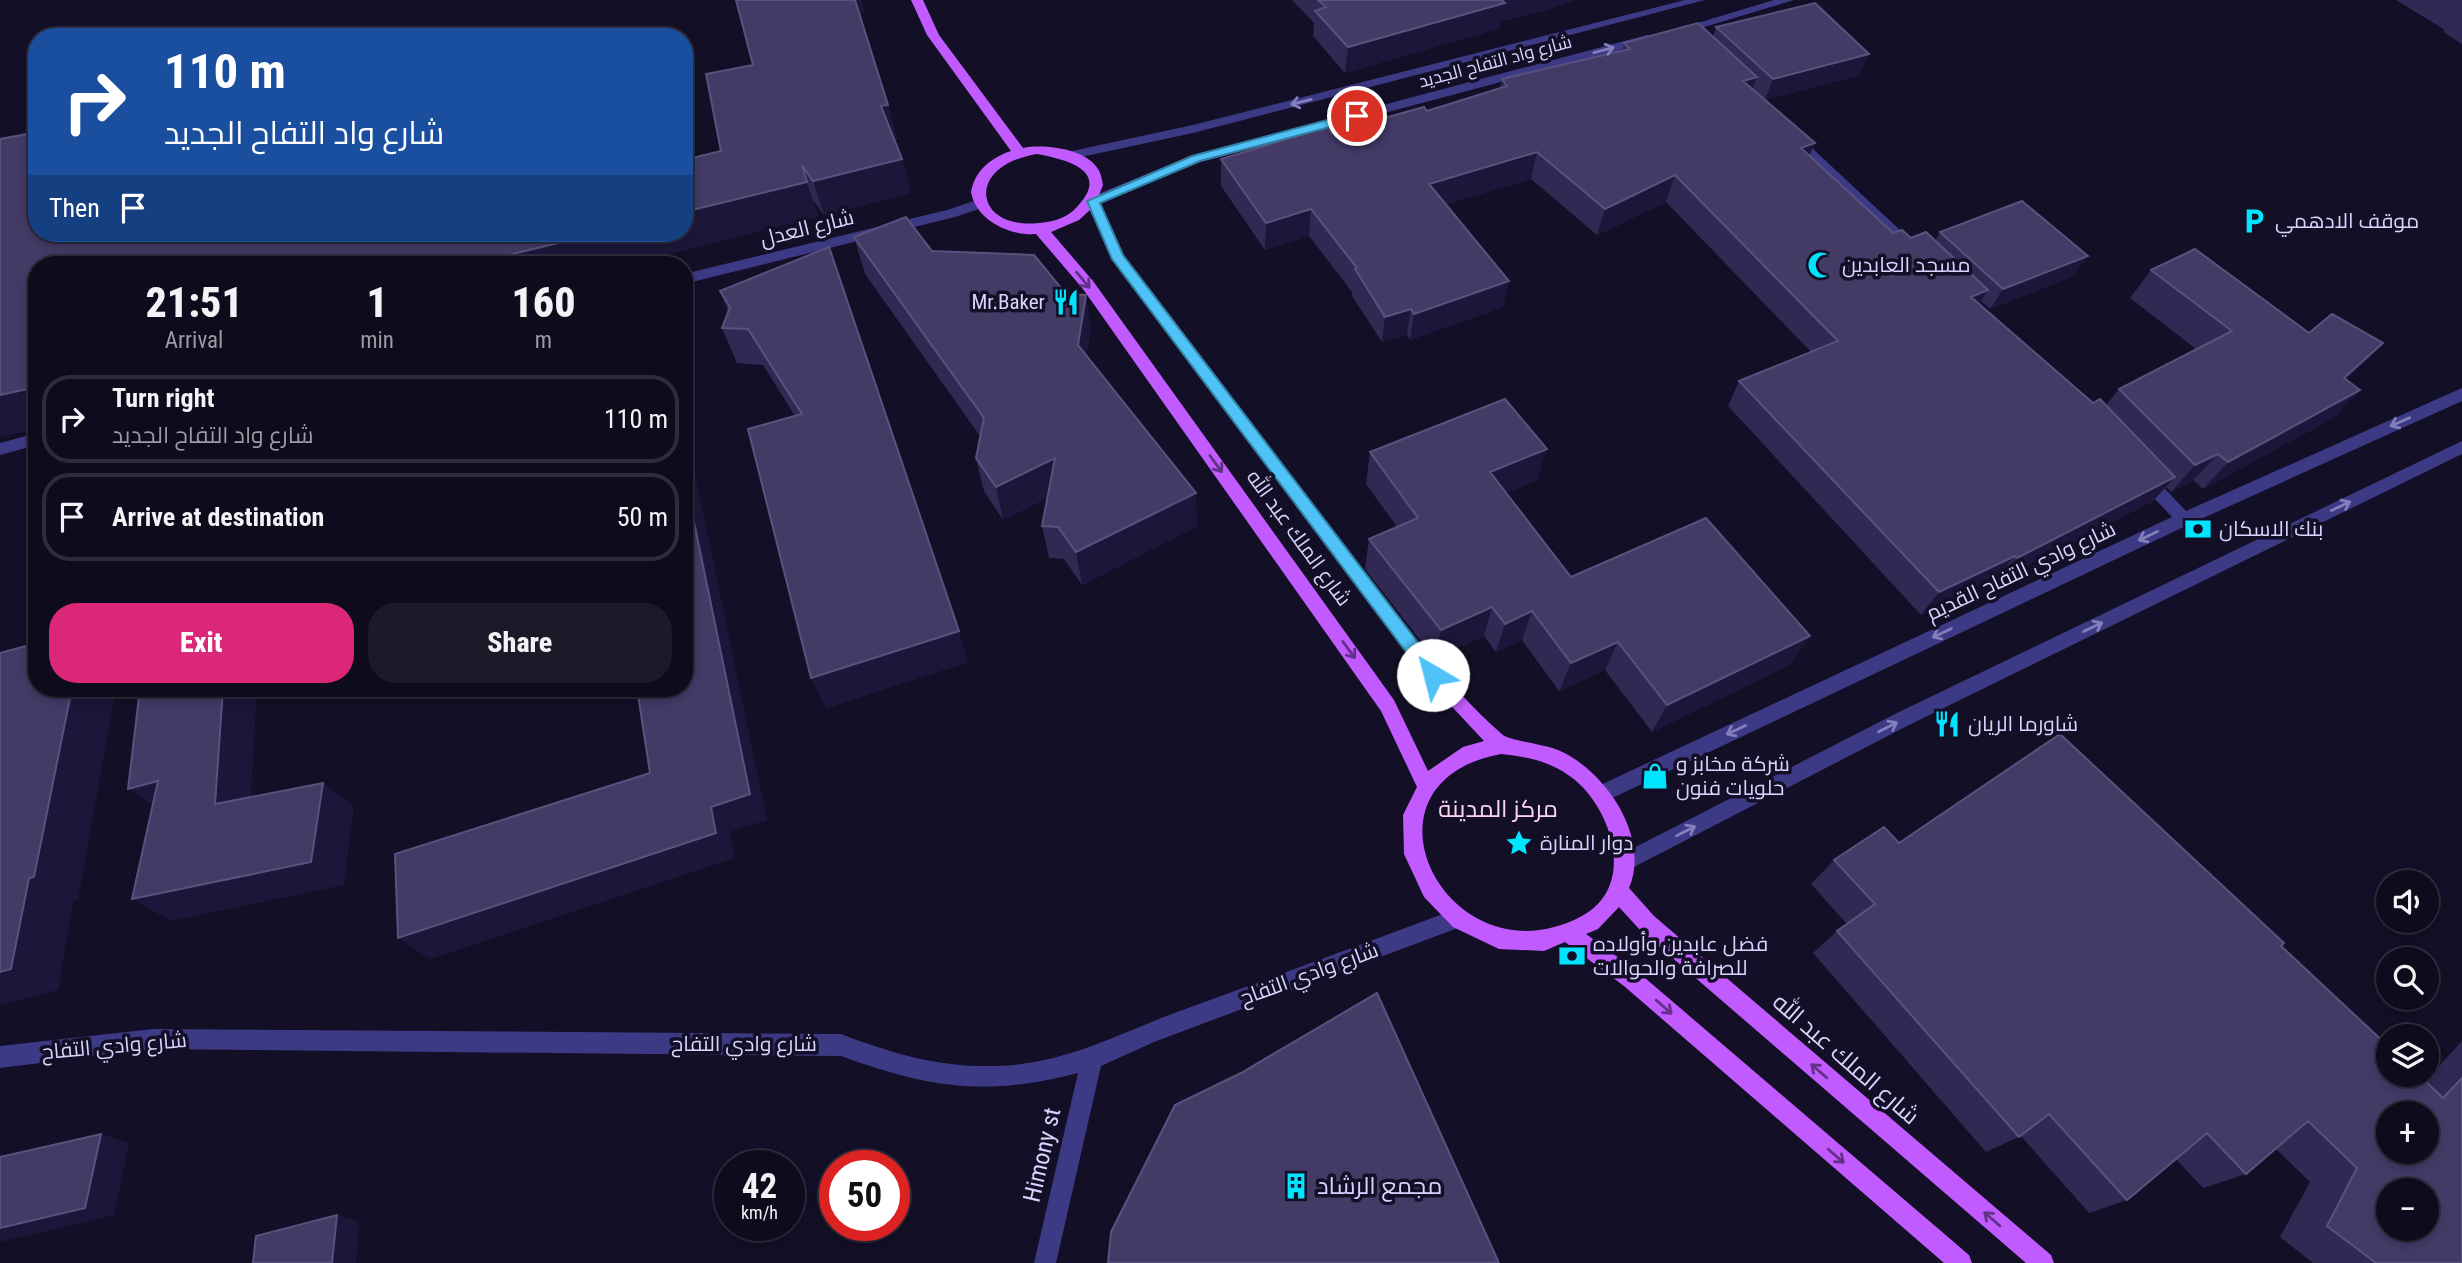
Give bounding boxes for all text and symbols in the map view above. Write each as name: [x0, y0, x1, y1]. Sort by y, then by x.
street label: شارع واد التفاح الجديد: [1416, 30, 1574, 93]
text: 110 m: [164, 43, 286, 100]
one-way arrow: [1593, 43, 1615, 56]
icon: right: [49, 56, 140, 147]
pin: [1327, 86, 1387, 146]
one-way arrow: [1290, 96, 1313, 109]
icon: arrive: [1338, 97, 1376, 135]
text: شارع واد التفاح الجديد: [164, 114, 444, 152]
icon: arrive: [114, 189, 152, 227]
text: Then: [49, 193, 100, 223]
street label: شارع العدل: [758, 205, 857, 253]
parking icon: موقف الادهمي: [2239, 206, 2269, 236]
place label: موقف الادهمي: [2275, 209, 2419, 237]
mosque icon: مسجد العابدين: [1806, 250, 1836, 280]
place label: مسجد العابدين: [1842, 253, 1970, 278]
one-way arrow: [1075, 270, 1091, 288]
text: 21:51: [145, 278, 243, 327]
text: 1: [366, 278, 388, 327]
text: 160: [511, 278, 576, 327]
restaurant icon: Mr.Baker: [1051, 287, 1081, 317]
place label: Mr.Baker: [971, 290, 1045, 314]
text: Arrival: [165, 327, 223, 354]
text: min: [360, 327, 394, 354]
text: m: [535, 327, 552, 354]
text: Turn right: [112, 383, 214, 413]
icon: right: [53, 400, 91, 438]
text: 110 m: [604, 404, 668, 434]
one-way arrow: [2390, 416, 2411, 429]
text: شارع واد التفاح الجديد: [112, 422, 313, 449]
one-way arrow: [1209, 454, 1223, 473]
street label: شارع الملك عبد الله: [1240, 464, 1358, 612]
icon: arrive: [53, 498, 91, 536]
one-way arrow: [2330, 499, 2351, 512]
text: Arrive at destination: [112, 502, 324, 532]
text: 50 m: [617, 502, 668, 532]
bank icon: بنك الاسكان: [2183, 514, 2213, 544]
street label: شارع وادي التفاح القديم: [1923, 517, 2121, 629]
place label: بنك الاسكان: [2219, 517, 2323, 542]
one-way arrow: [2138, 530, 2159, 543]
button: Exit: [49, 603, 354, 683]
button: Share: [368, 603, 672, 683]
one-way arrow: [2082, 620, 2103, 633]
one-way arrow: [1932, 627, 1953, 640]
position arrow: [1396, 638, 1470, 712]
one-way arrow: [1341, 640, 1356, 659]
restaurant icon: شاورما الريان: [1932, 709, 1962, 739]
place label: شاورما الريان: [1968, 712, 2078, 737]
one-way arrow: [1877, 719, 1898, 733]
one-way arrow: [1726, 724, 1747, 738]
place label: شركة مخابز و حلويات فنون: [1676, 752, 1790, 801]
shop icon: شركة مخابز و حلويات فنون: [1640, 761, 1670, 791]
district label: مركز المدينة: [1438, 795, 1558, 823]
one-way arrow: [1675, 823, 1696, 837]
place icon: دوار المنارة: [1504, 828, 1534, 858]
place label: دوار المنارة: [1540, 831, 1633, 855]
map controls: [2376, 870, 2439, 1241]
button: sound: [2376, 870, 2439, 933]
place label: فضل عابدين وأولاده للصرافة والحوالات: [1593, 931, 1768, 980]
street label: شارع وادي التفاح: [1236, 938, 1383, 1014]
bank icon: فضل عابدين وأولاده للصرافة والحوالات: [1557, 941, 1587, 971]
button: search: [2376, 947, 2439, 1010]
street label: شارع الملك عبد الله: [1766, 986, 1926, 1132]
one-way arrow: [1655, 999, 1673, 1015]
button: layers: [2376, 1024, 2439, 1087]
street label: شارع وادي التفاح: [40, 1028, 188, 1068]
street label: شارع وادي التفاح: [671, 1032, 817, 1060]
one-way arrow: [1810, 1063, 1828, 1079]
button: +: [2376, 1101, 2439, 1164]
street label: Himony st: [1018, 1105, 1066, 1205]
one-way arrow: [1827, 1148, 1845, 1164]
speed limit sign: 50: [819, 1150, 910, 1241]
text: 42: [742, 1166, 777, 1207]
building icon: مجمع الرشاد: [1281, 1171, 1311, 1201]
place label: مجمع الرشاد: [1317, 1172, 1443, 1202]
button: −: [2376, 1178, 2439, 1241]
text: km/h: [741, 1202, 778, 1223]
one-way arrow: [1983, 1211, 2001, 1227]

